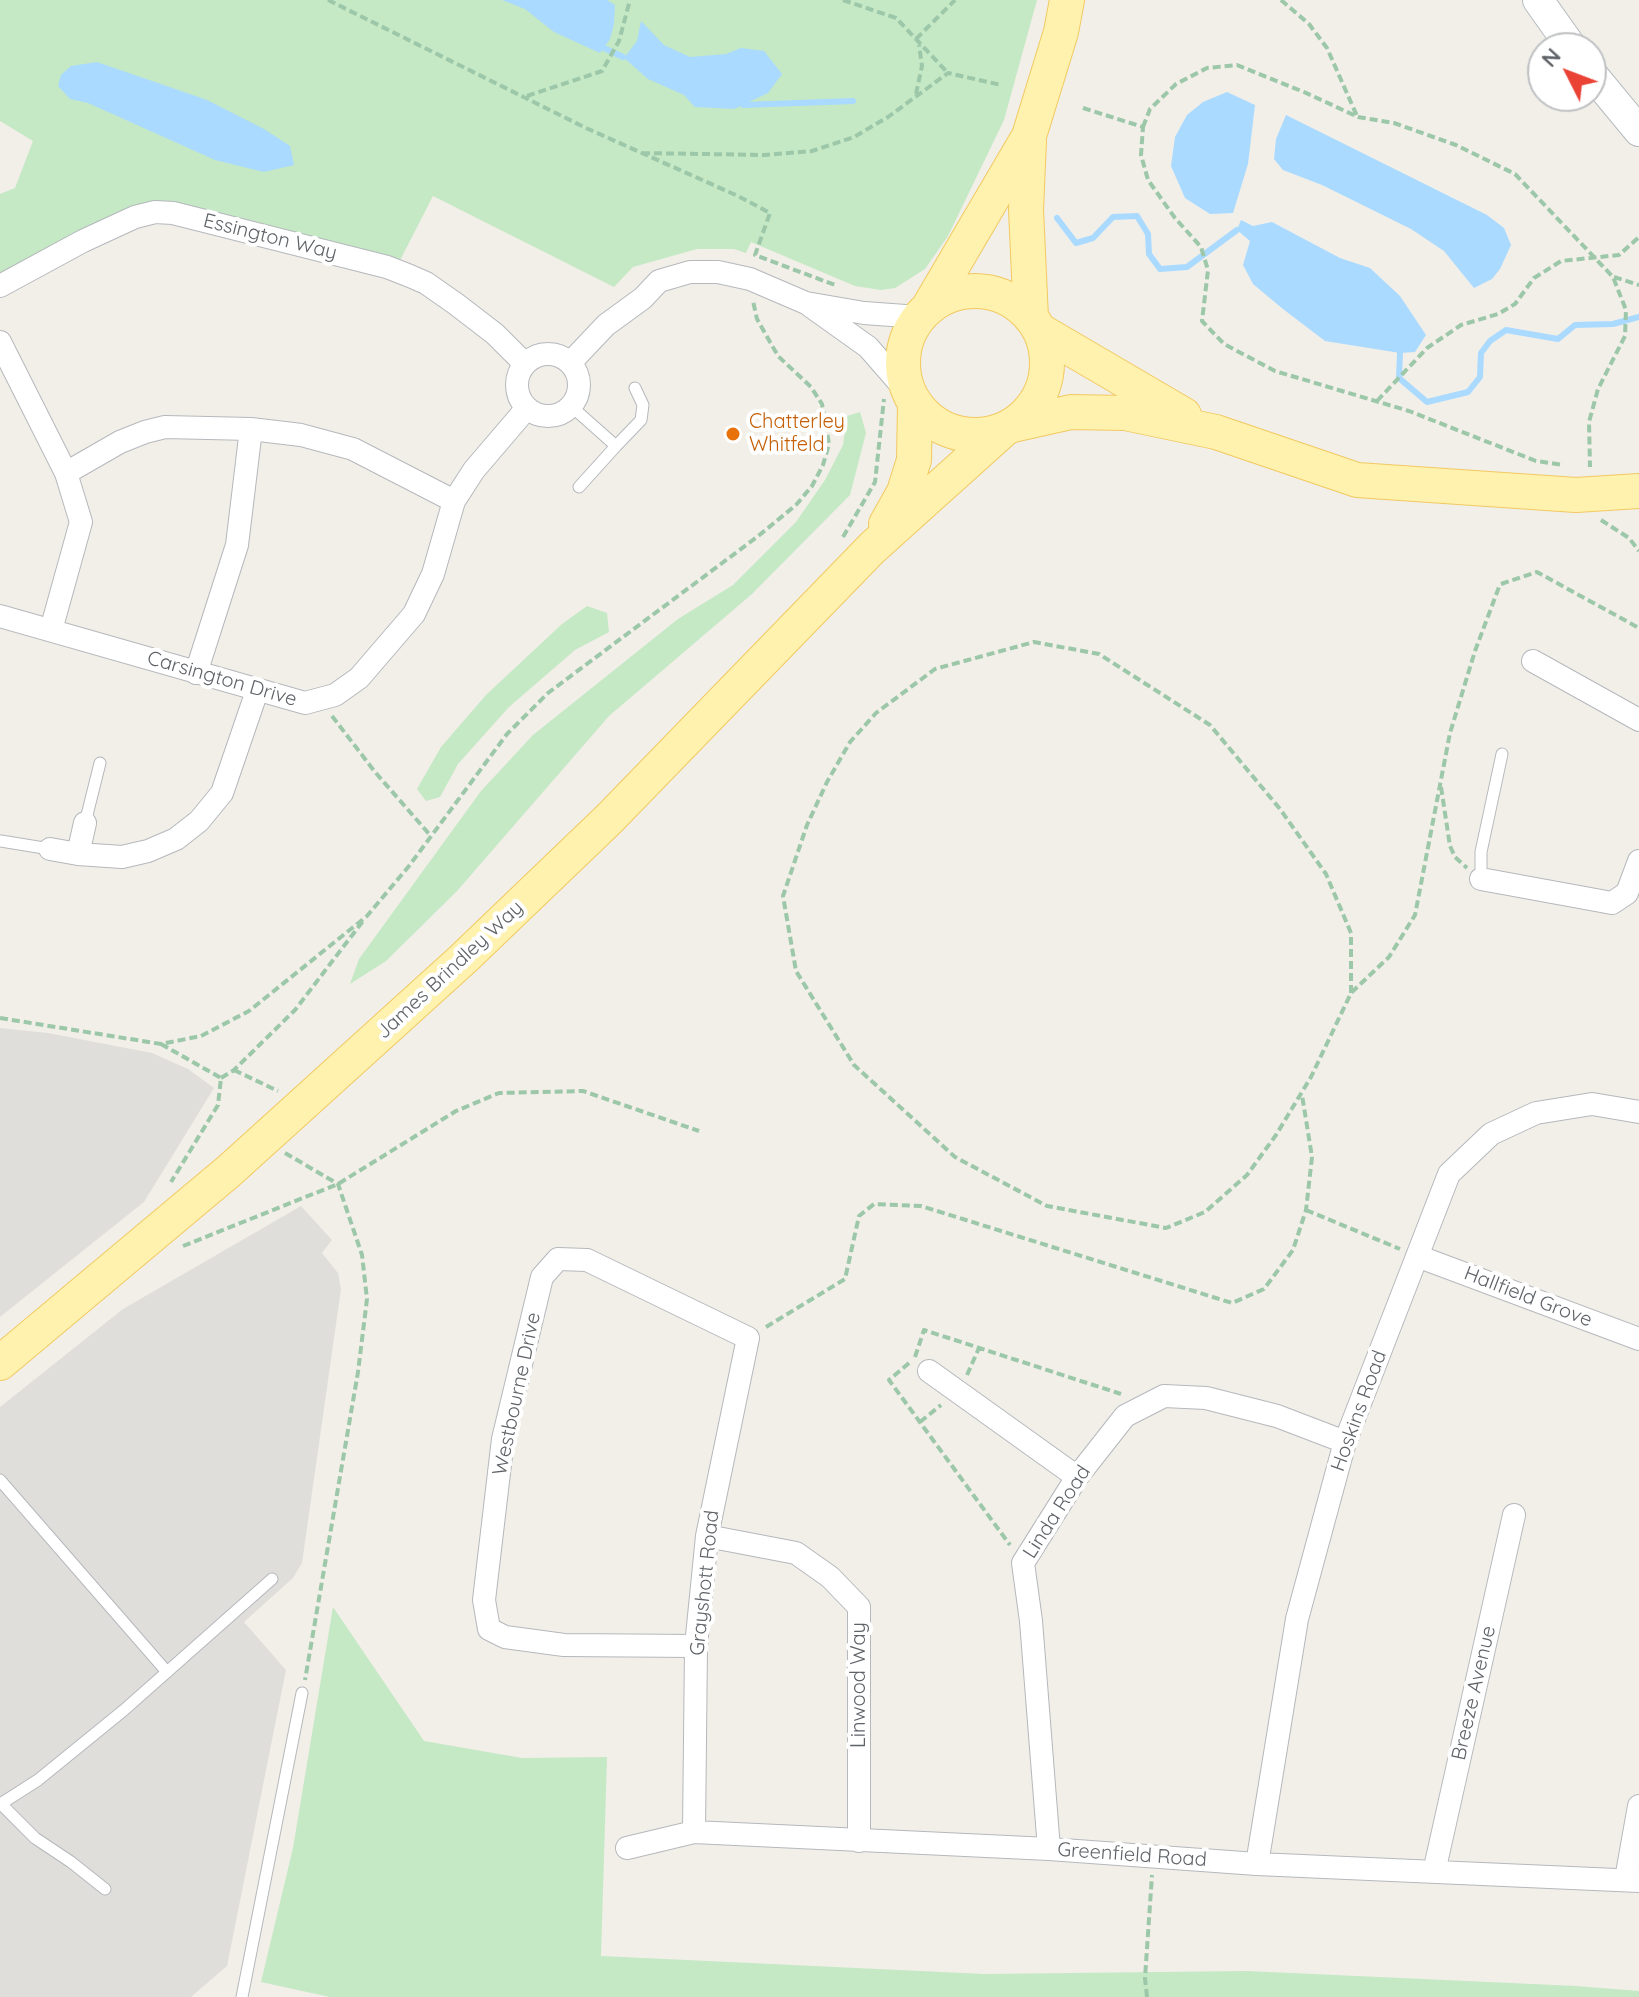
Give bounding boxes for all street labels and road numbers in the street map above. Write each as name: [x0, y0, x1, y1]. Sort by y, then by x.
street label: Essington Way: [201, 209, 339, 265]
street label: Carsington Drive: [144, 646, 300, 712]
street label: James Brindley Way: [372, 896, 528, 1044]
street label: Hallfield Grove: [1461, 1262, 1595, 1332]
street label: Westbourne Drive: [488, 1310, 546, 1478]
street label: Hoskins Road: [1326, 1347, 1392, 1475]
street label: Linda Road: [1018, 1461, 1096, 1563]
street label: Grayshott Road: [685, 1509, 725, 1657]
street label: Linwood Way: [847, 1622, 871, 1748]
street label: Breeze Avenue: [1447, 1623, 1501, 1763]
street label: Greenfield Road: [1057, 1838, 1207, 1872]

